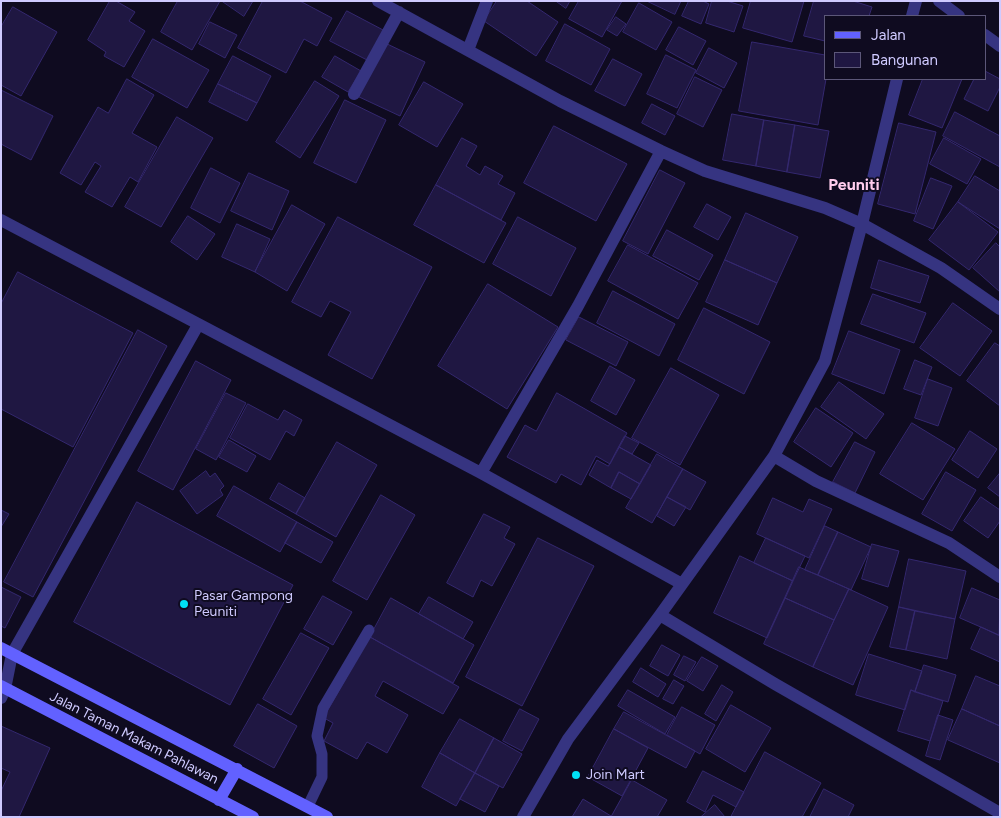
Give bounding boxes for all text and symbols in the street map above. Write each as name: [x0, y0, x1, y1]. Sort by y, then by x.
legend: [824, 15, 986, 80]
text: Jalan: [871, 26, 906, 44]
text: Bangunan: [871, 51, 938, 69]
district label: Peuniti: [828, 175, 880, 195]
place label: Pasar Gampong Peuniti: [194, 588, 293, 620]
marker: Pasar Gampong Peuniti: [178, 598, 190, 610]
street label: Jalan Taman Makam Pahlawan: [47, 688, 221, 788]
place label: Join Mart: [586, 767, 645, 783]
marker: Join Mart: [570, 769, 582, 781]

